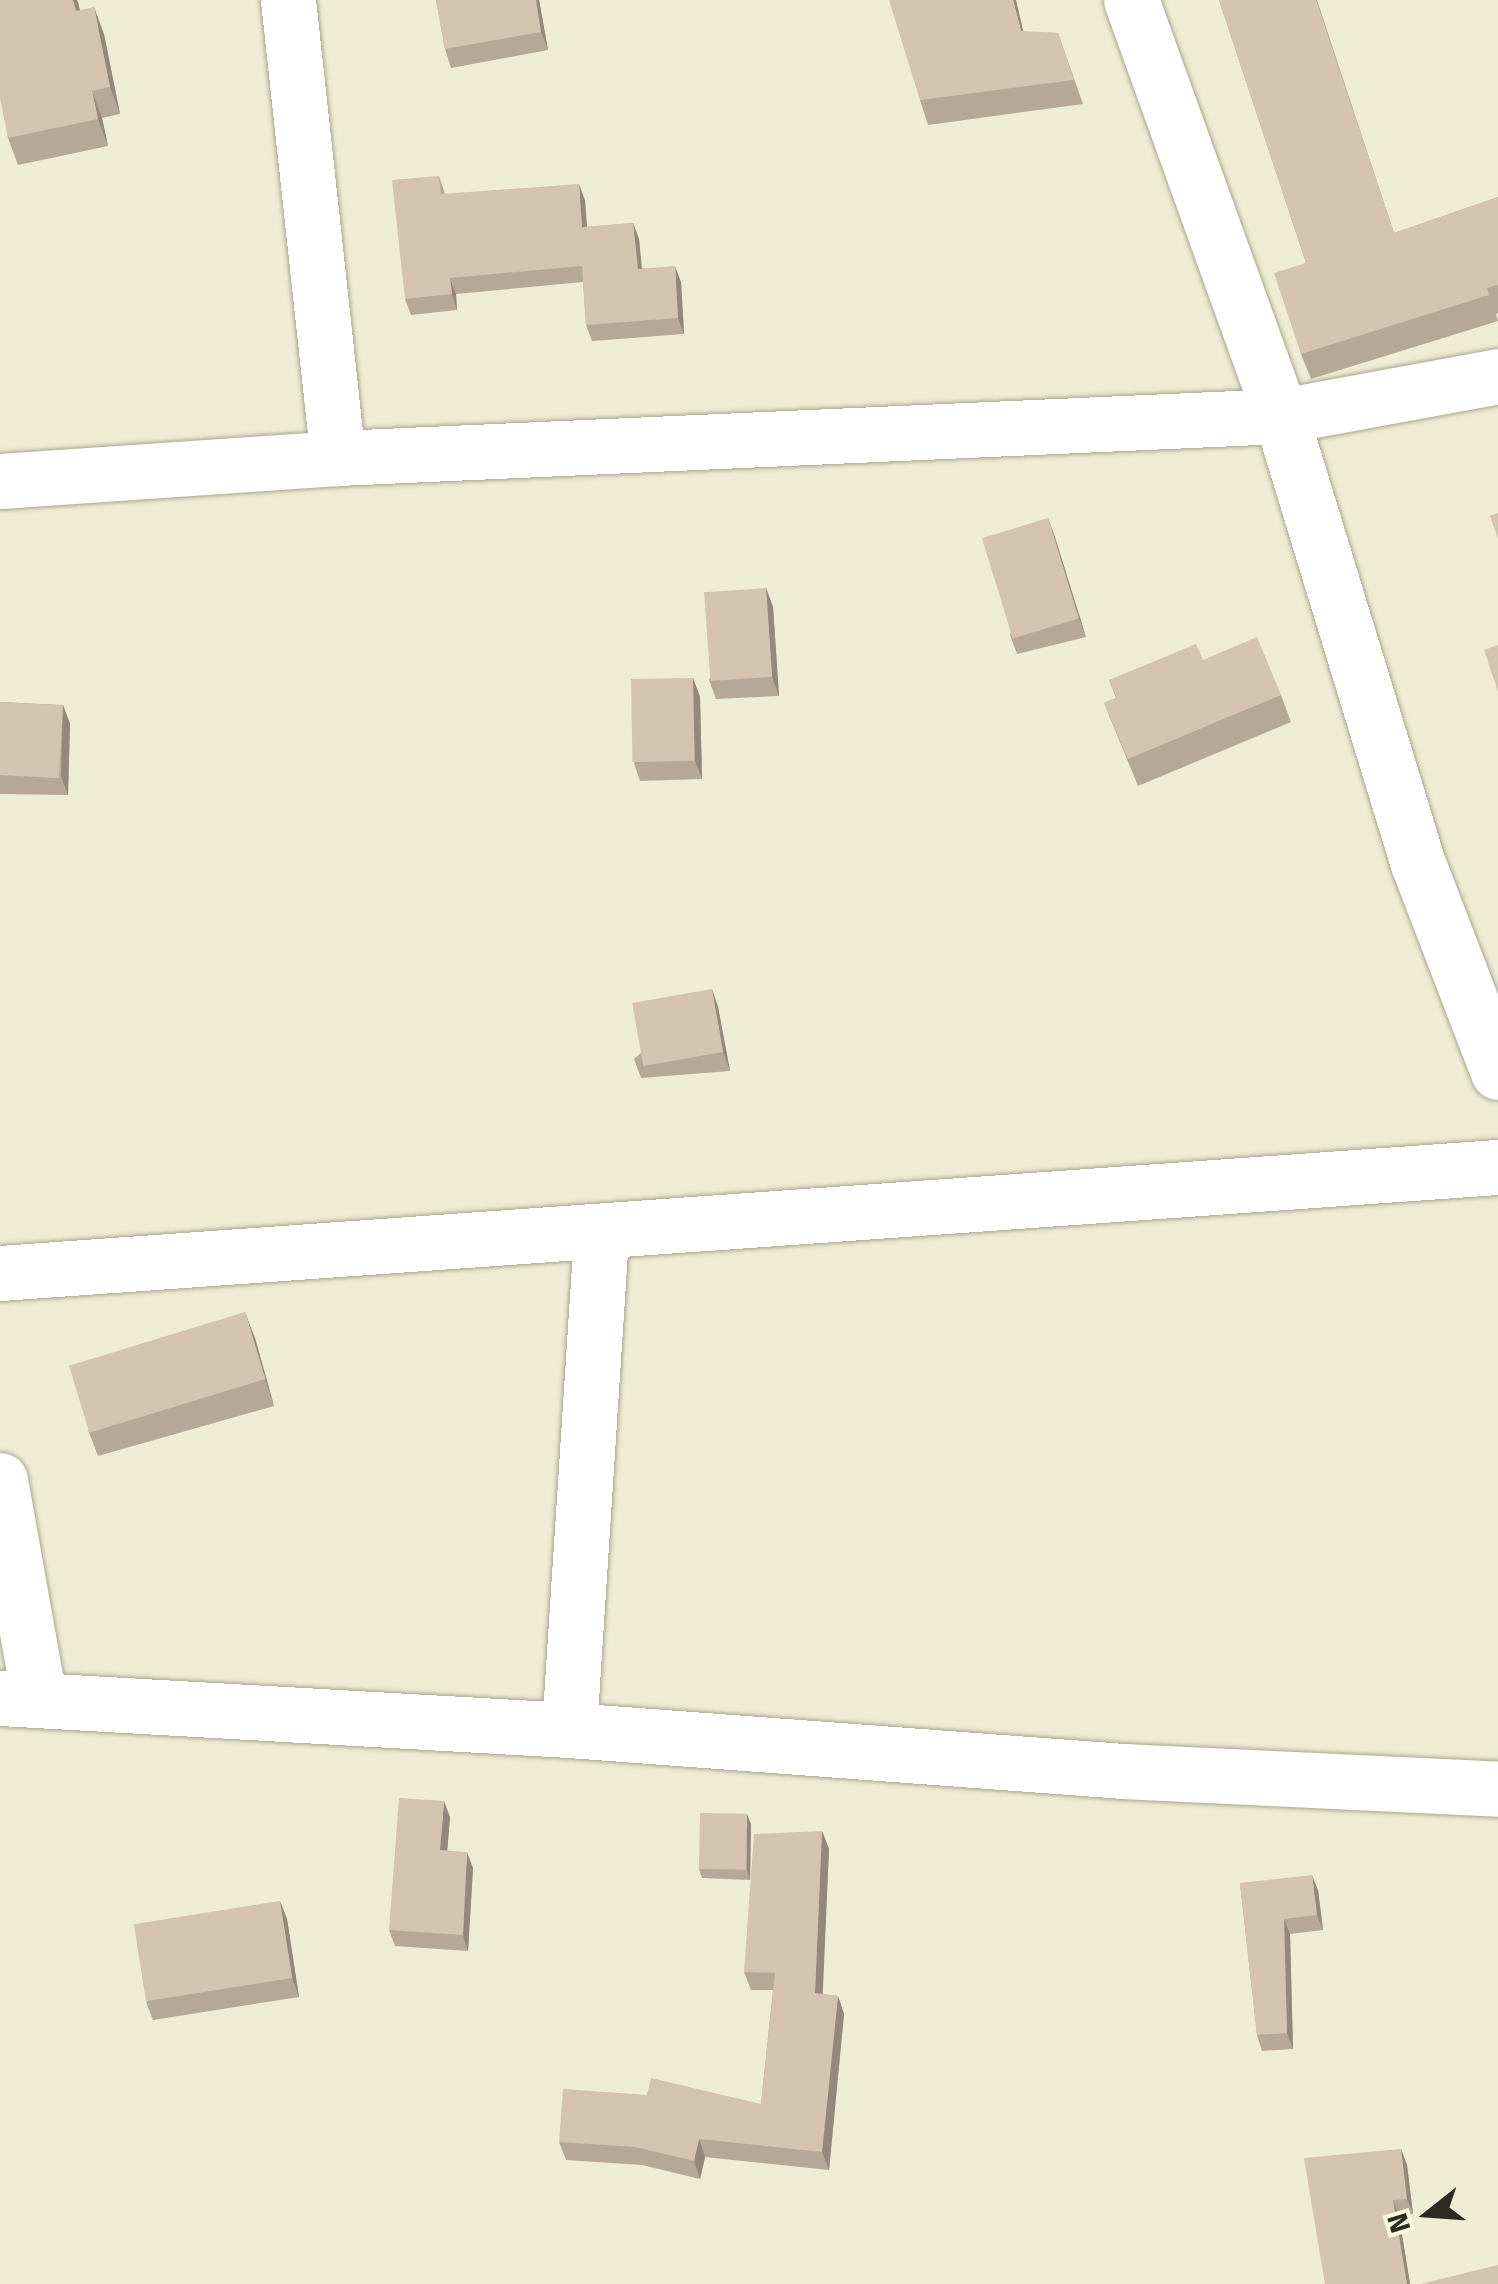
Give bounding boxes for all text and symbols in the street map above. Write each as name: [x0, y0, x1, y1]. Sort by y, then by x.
north arrow: [1378, 2164, 1478, 2264]
text: N: [1380, 2209, 1417, 2237]

